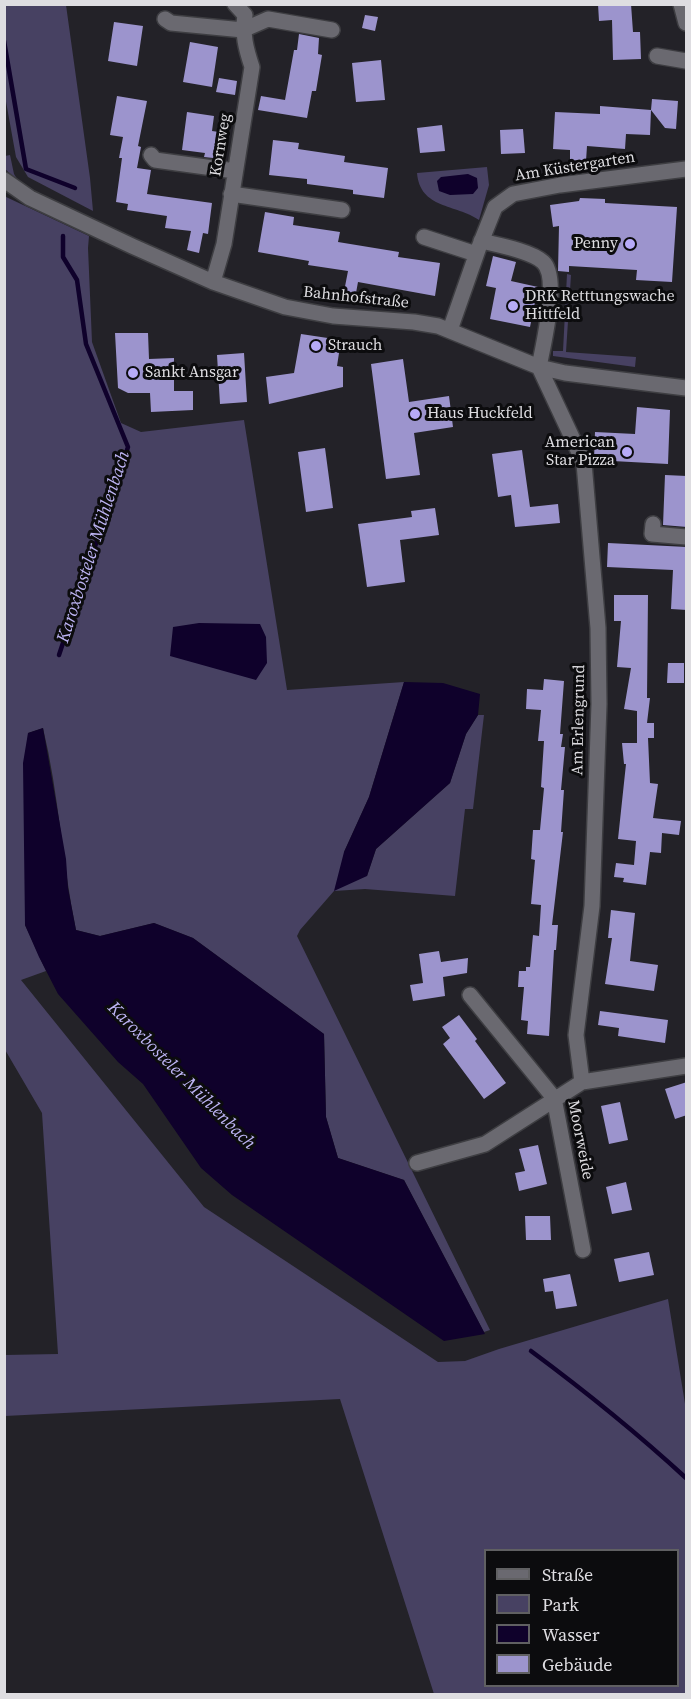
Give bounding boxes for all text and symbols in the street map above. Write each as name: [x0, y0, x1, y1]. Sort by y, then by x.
street label: Kornweg: [207, 112, 235, 178]
street label: Am Küstergarten: [513, 148, 637, 186]
place label: Penny: [574, 234, 618, 254]
marker: Penny: [623, 237, 637, 251]
street label: Bahnhofstraße: [302, 283, 410, 313]
place label: DRK Retttungswache Hittfeld: [525, 287, 675, 325]
marker: DRK Retttungswache Hittfeld: [506, 299, 520, 313]
place label: Strauch: [328, 336, 382, 356]
marker: Strauch: [309, 339, 323, 353]
place label: Sankt Ansgar: [145, 363, 239, 383]
marker: Sankt Ansgar: [126, 366, 140, 380]
place label: Haus Huckfeld: [427, 404, 533, 424]
marker: Haus Huckfeld: [408, 407, 422, 421]
place label: American Star Pizza: [545, 433, 615, 471]
marker: American Star Pizza: [620, 445, 634, 459]
water label: Karoxbosteler Mühlenbach: [53, 448, 135, 646]
street label: Am Erlengrund: [568, 664, 590, 776]
water label: Karoxbosteler Mühlenbach: [103, 998, 259, 1154]
street label: Moorweide: [563, 1099, 597, 1181]
legend: [484, 1549, 679, 1687]
text: Straße: [542, 1562, 593, 1587]
text: Park: [542, 1592, 579, 1617]
text: Wasser: [542, 1622, 600, 1647]
text: Gebäude: [542, 1652, 613, 1677]

